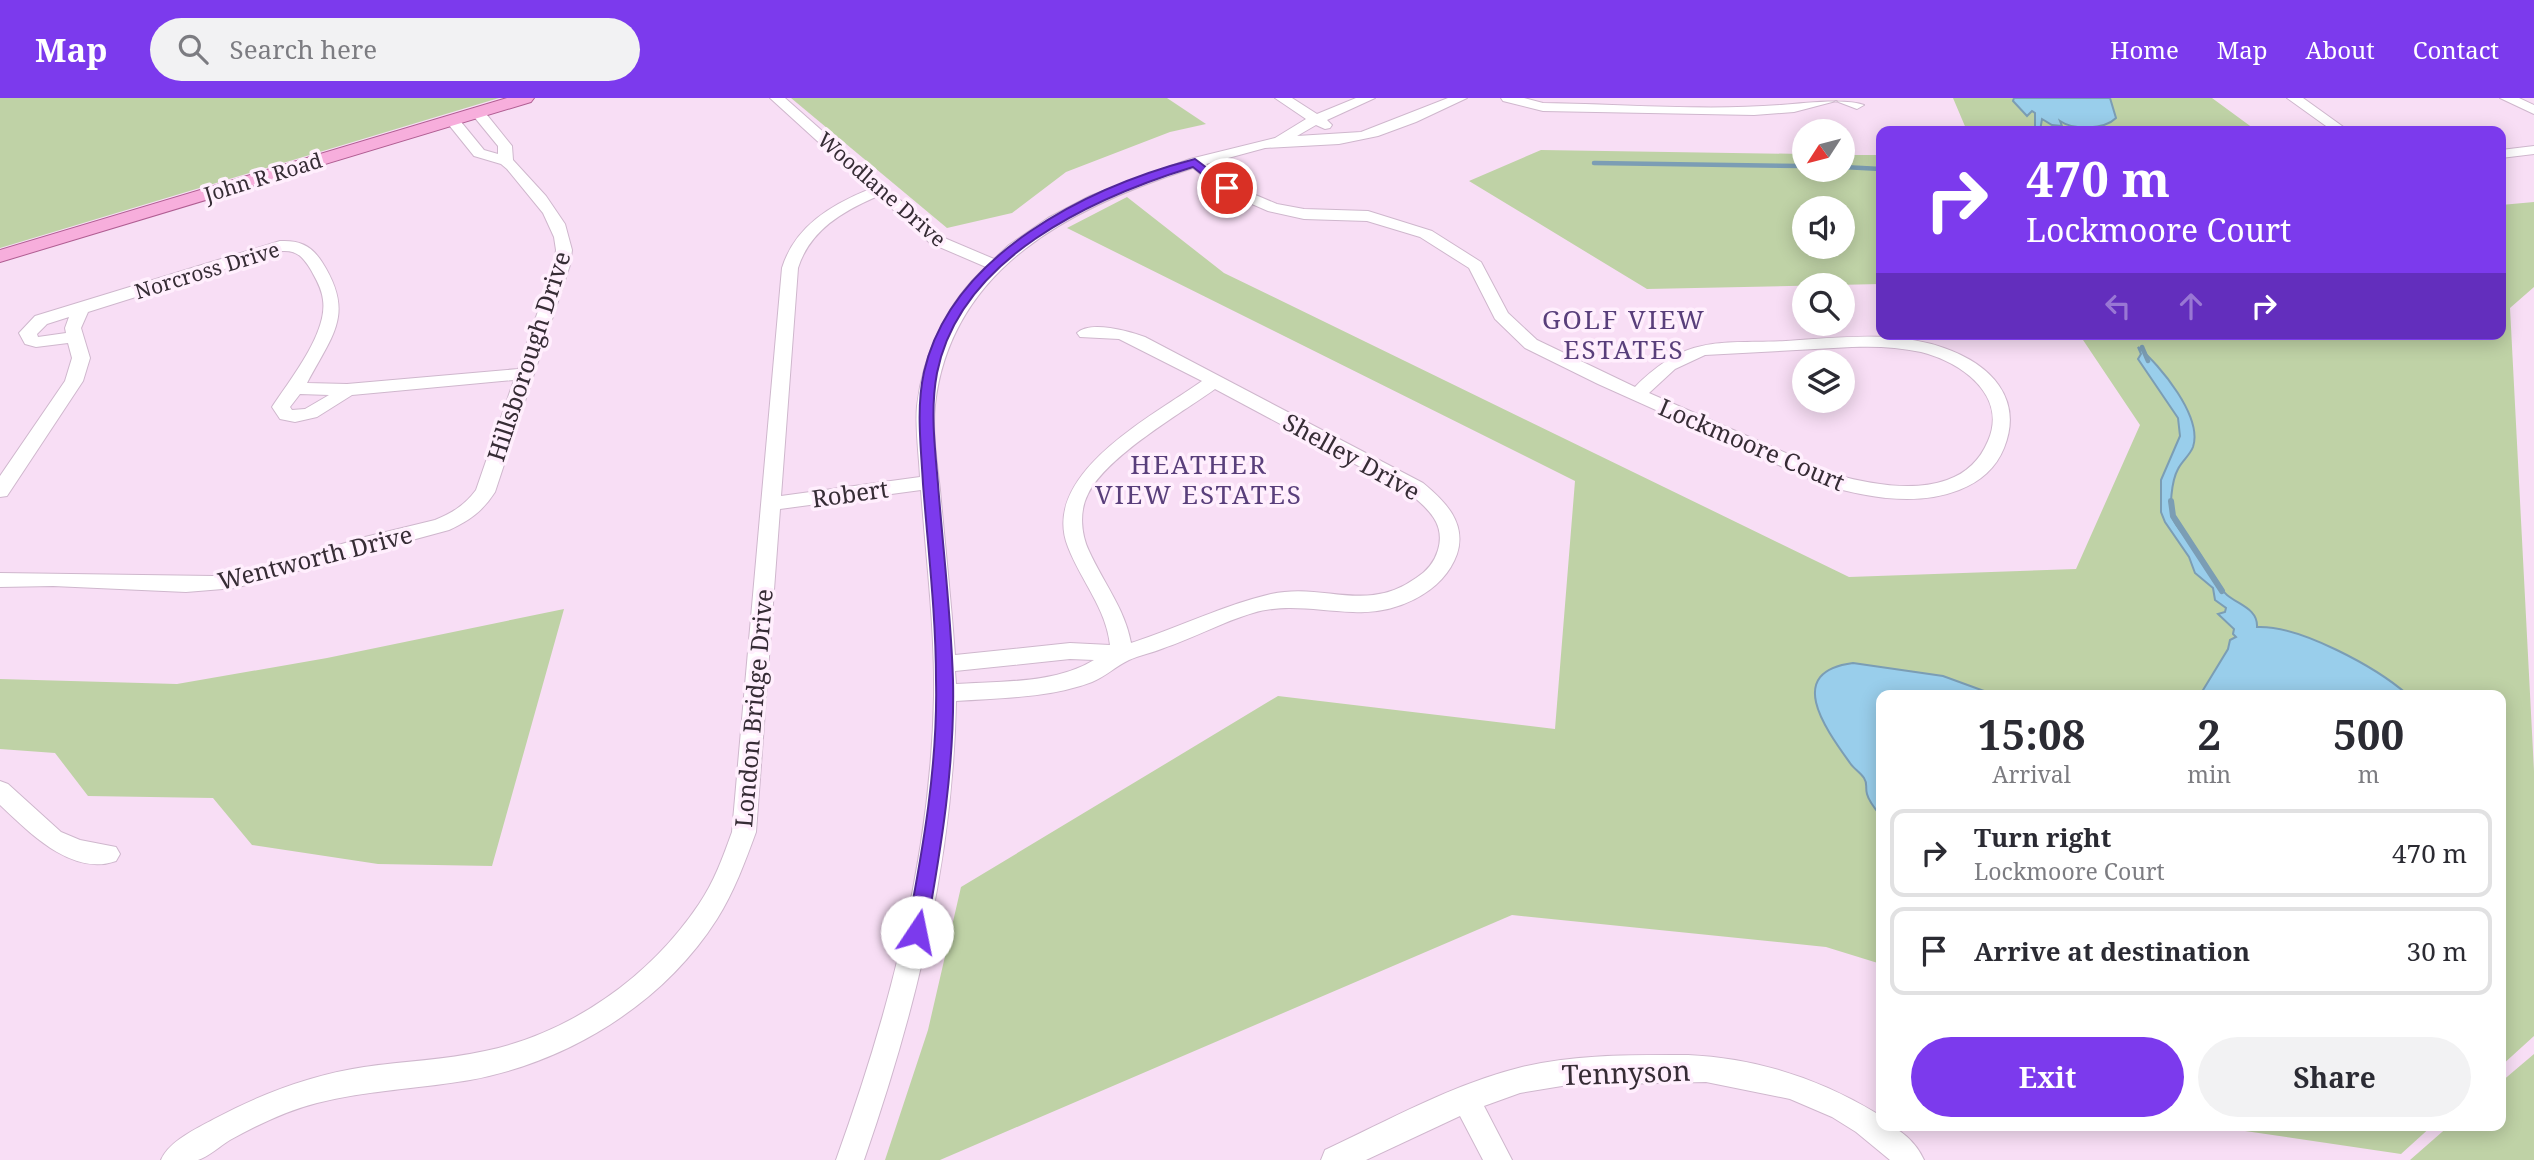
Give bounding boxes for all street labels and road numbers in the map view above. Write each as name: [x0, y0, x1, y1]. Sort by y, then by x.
street label: Woodlane Drive: [812, 125, 952, 253]
street label: John R Road: [200, 146, 325, 208]
street label: Norcross Drive: [131, 235, 283, 305]
street label: Hillsborough Drive: [478, 247, 578, 465]
street label: Lockmoore Court: [1654, 390, 1850, 498]
street label: Shelley Drive: [1278, 405, 1426, 507]
street label: Robert: [810, 471, 890, 515]
street label: Wentworth Drive: [214, 517, 416, 597]
street label: London Bridge Drive: [726, 587, 780, 829]
street label: Tennyson: [1561, 1051, 1691, 1093]

